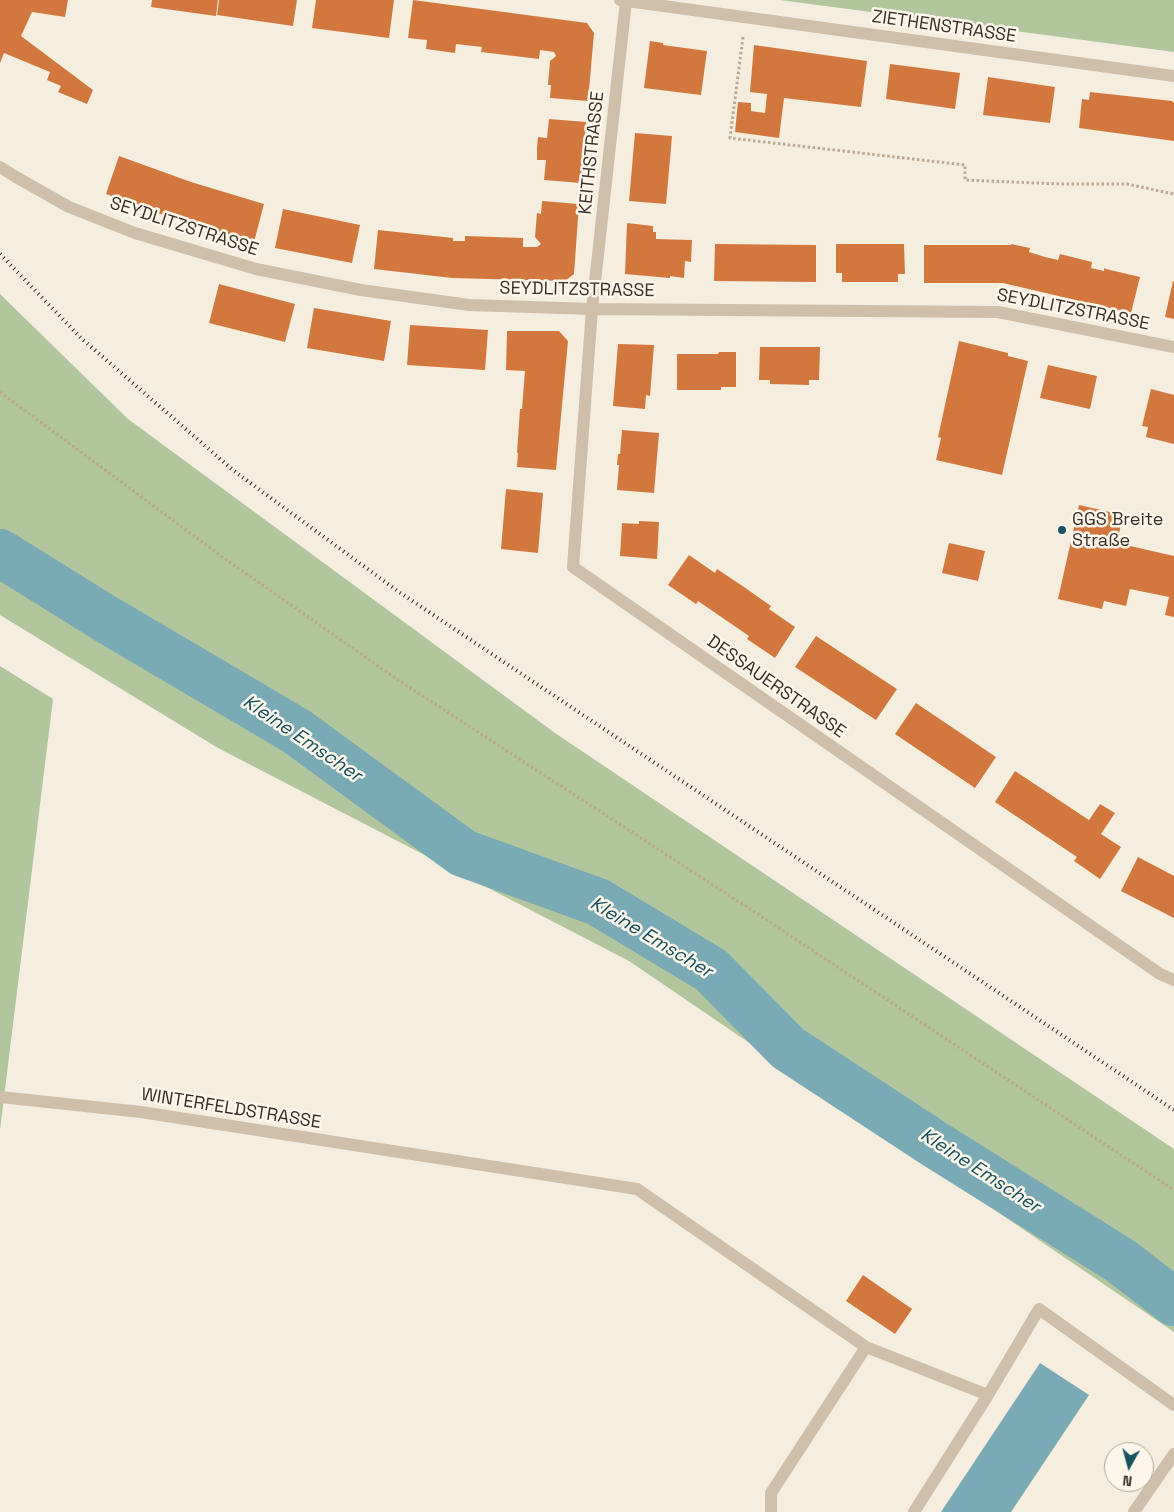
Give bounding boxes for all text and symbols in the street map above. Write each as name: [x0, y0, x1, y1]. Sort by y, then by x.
street label: ZIETHENSTRASSE: [871, 6, 1017, 48]
street label: KEITHSTRASSE: [575, 90, 609, 216]
street label: SEYDLITZSTRASSE: [107, 193, 261, 261]
street label: SEYDLITZSTRASSE: [499, 278, 655, 302]
street label: SEYDLITZSTRASSE: [995, 285, 1151, 335]
place label: GGS Breite Straße: [1072, 509, 1163, 552]
marker: GGS Breite Straße: [1056, 524, 1068, 536]
street label: DESSAUERSTRASSE: [702, 631, 850, 743]
water label: Kleine Emscher: [238, 691, 366, 787]
water label: Kleine Emscher: [586, 893, 716, 983]
street label: WINTERFELDSTRASSE: [140, 1084, 322, 1134]
water label: Kleine Emscher: [916, 1124, 1044, 1218]
north arrow: [1104, 1442, 1154, 1492]
text: N: [1122, 1471, 1133, 1490]

